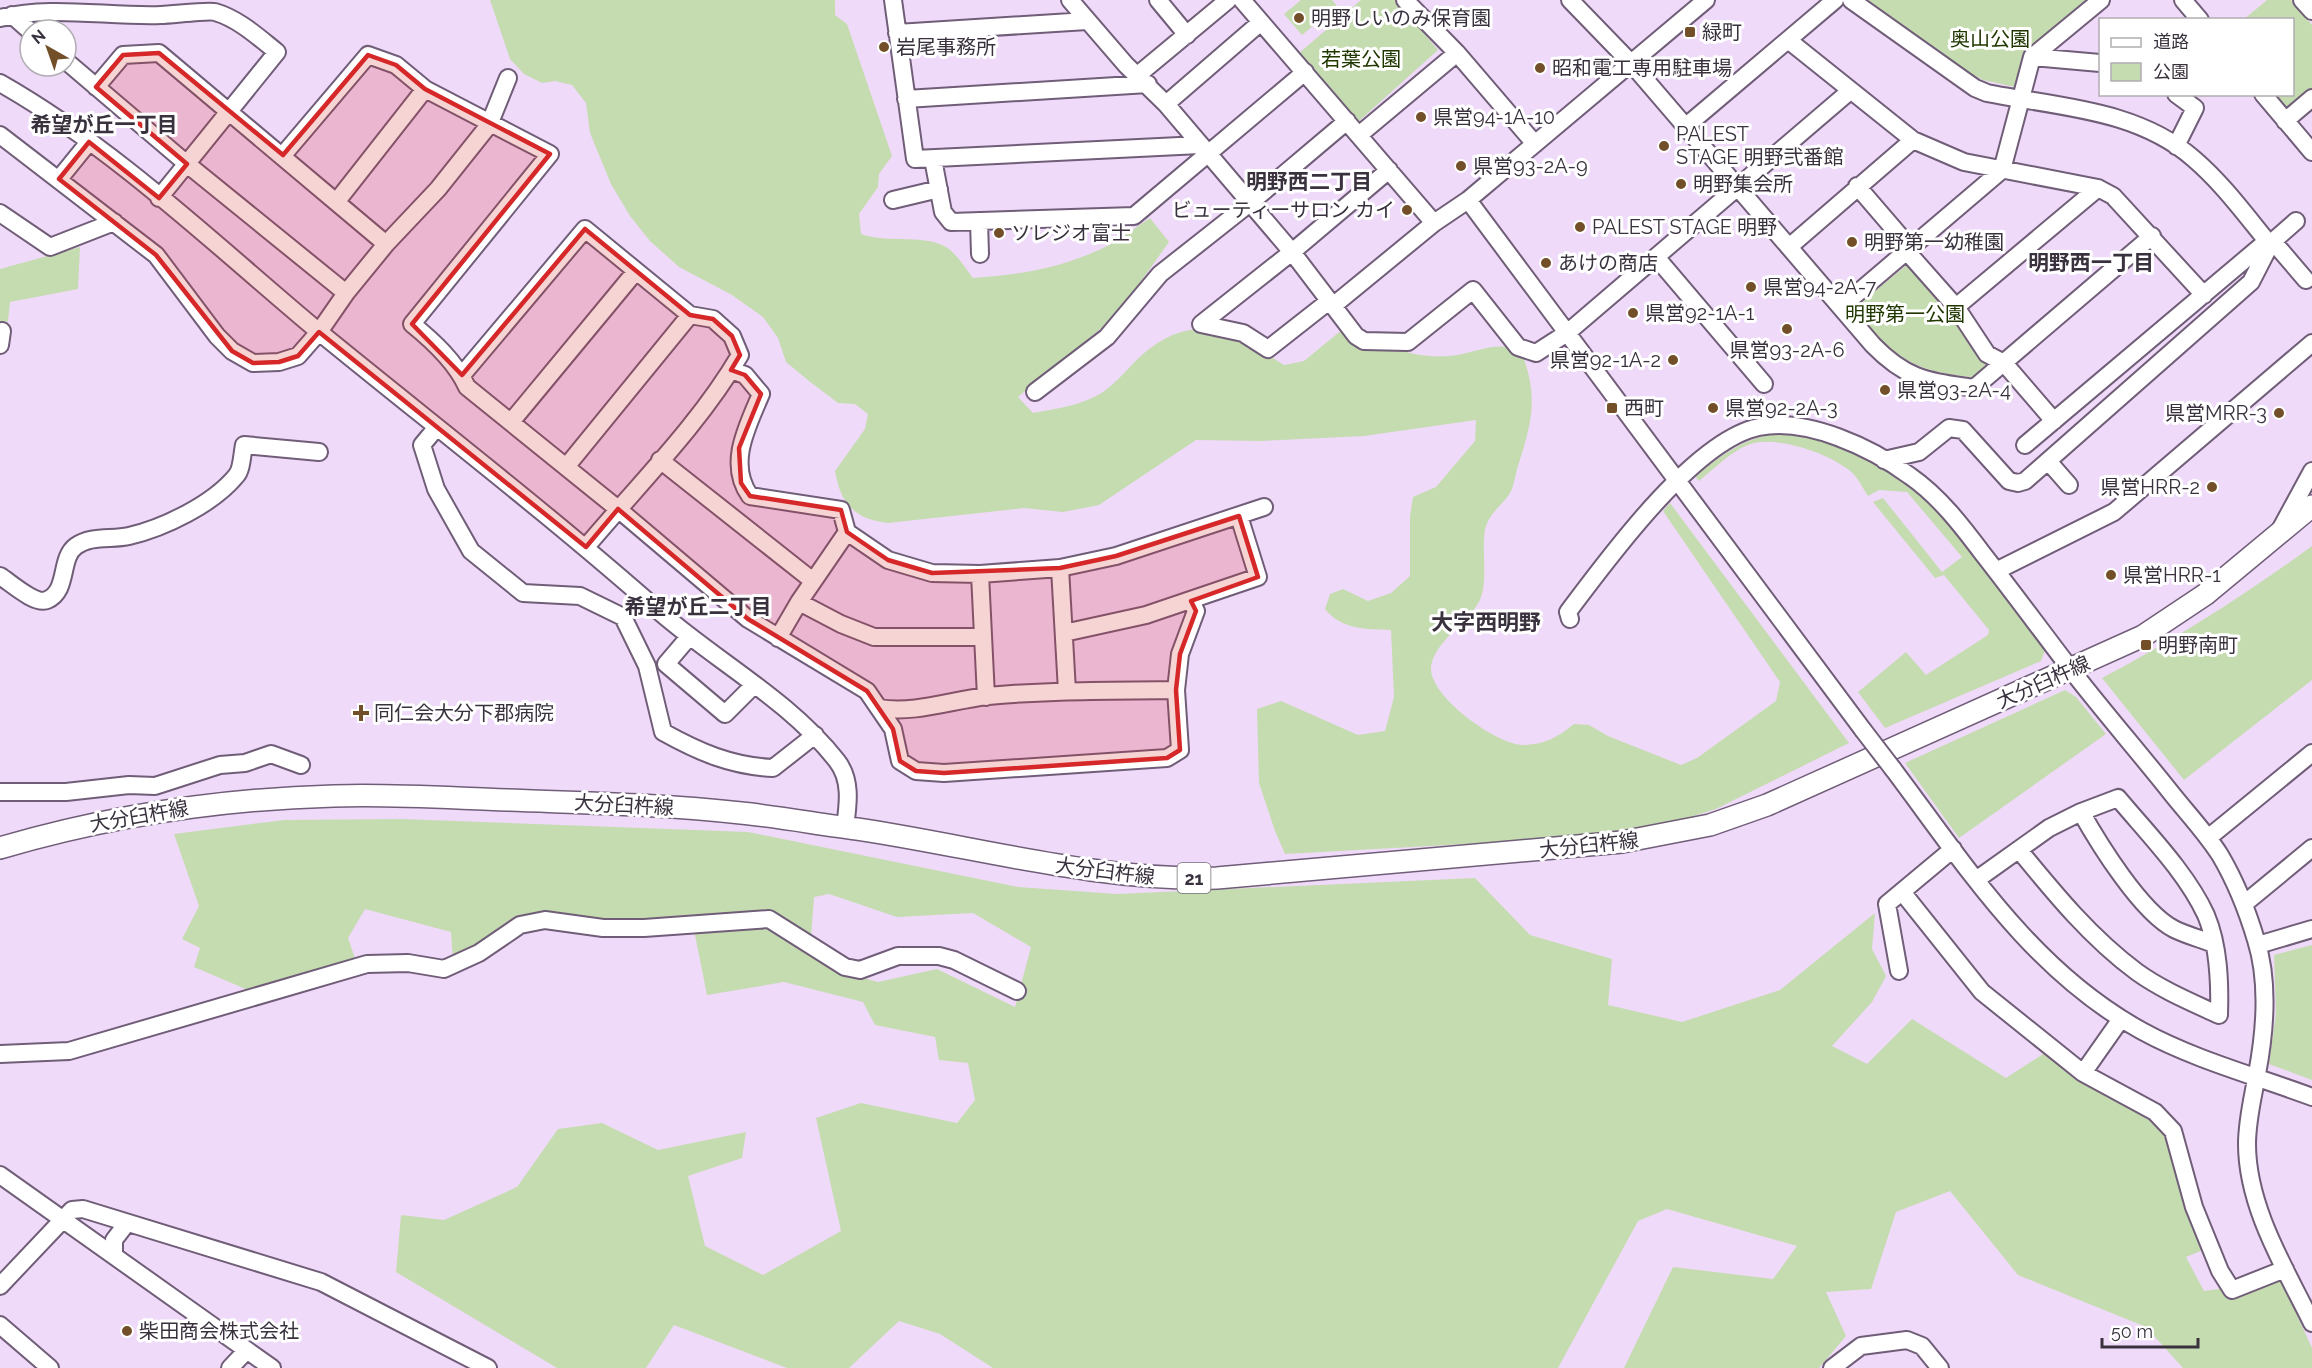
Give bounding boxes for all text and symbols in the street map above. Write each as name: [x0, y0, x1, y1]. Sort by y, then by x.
place label: 明野しいのみ保育園: [1311, 6, 1491, 30]
marker: 明野しいのみ保育園: [1292, 11, 1306, 25]
north arrow: [18, 18, 78, 78]
legend: [2099, 18, 2294, 96]
place label: 緑町: [1702, 20, 1742, 44]
marker: 緑町: [1683, 25, 1697, 39]
text: N: [28, 26, 49, 48]
park label: 奥山公園: [1950, 27, 2030, 51]
text: 道路: [2153, 31, 2189, 52]
place label: 岩尾事務所: [896, 35, 996, 59]
marker: 岩尾事務所: [877, 40, 891, 54]
park label: 若葉公園: [1321, 47, 1401, 71]
place label: 昭和電工専用駐車場: [1552, 56, 1732, 80]
marker: 昭和電工専用駐車場: [1533, 61, 1547, 75]
text: 公園: [2153, 61, 2189, 82]
place label: 県営94-1A-10: [1433, 105, 1555, 129]
marker: 県営94-1A-10: [1414, 110, 1428, 124]
district label: 希望が丘一丁目: [31, 112, 178, 137]
place label: PALEST STAGE 明野弐番館: [1676, 122, 1844, 169]
marker: PALEST STAGE 明野弐番館: [1657, 139, 1671, 153]
place label: 県営93-2A-9: [1473, 154, 1588, 178]
marker: 県営93-2A-9: [1454, 159, 1468, 173]
district label: 明野西二丁目: [1246, 169, 1372, 194]
place label: 明野集会所: [1693, 172, 1793, 196]
marker: 明野集会所: [1674, 177, 1688, 191]
place label: ビューティーサロン カイ: [1172, 198, 1395, 222]
marker: ビューティーサロン カイ: [1400, 203, 1414, 217]
place label: PALEST STAGE 明野: [1592, 215, 1777, 239]
marker: PALEST STAGE 明野: [1573, 220, 1587, 234]
place label: ソレジオ富士: [1011, 221, 1131, 245]
marker: ソレジオ富士: [992, 226, 1006, 240]
place label: 明野第一幼稚園: [1864, 230, 2004, 254]
marker: 明野第一幼稚園: [1845, 235, 1859, 249]
district label: 明野西一丁目: [2028, 250, 2154, 275]
place label: あけの商店: [1558, 251, 1658, 275]
marker: あけの商店: [1539, 256, 1553, 270]
place label: 県営94-2A-7: [1763, 275, 1877, 299]
marker: 県営94-2A-7: [1744, 280, 1758, 294]
place label: 県営92-1A-1: [1645, 301, 1755, 325]
park label: 明野第一公園: [1845, 302, 1965, 326]
marker: 県営92-1A-1: [1626, 306, 1640, 320]
marker: 県営93-2A-6: [1780, 322, 1794, 336]
place label: 県営93-2A-6: [1729, 338, 1845, 362]
place label: 県営92-1A-2: [1550, 348, 1661, 372]
marker: 県営92-1A-2: [1666, 353, 1680, 367]
place label: 県営93-2A-4: [1897, 378, 2011, 402]
marker: 県営93-2A-4: [1878, 383, 1892, 397]
place label: 西町: [1624, 396, 1664, 420]
place label: 県営92-2A-3: [1725, 396, 1838, 420]
marker: 西町: [1605, 401, 1619, 415]
marker: 県営92-2A-3: [1706, 401, 1720, 415]
place label: 県営MRR-3: [2165, 401, 2267, 425]
marker: 県営MRR-3: [2272, 406, 2286, 420]
place label: 県営HRR-2: [2100, 475, 2200, 499]
marker: 県営HRR-2: [2205, 480, 2219, 494]
place label: 県営HRR-1: [2123, 563, 2221, 587]
marker: 県営HRR-1: [2104, 568, 2118, 582]
district label: 希望が丘二丁目: [625, 594, 772, 619]
district label: 大字西明野: [1431, 609, 1541, 635]
place label: 明野南町: [2158, 633, 2238, 657]
marker: 明野南町: [2139, 638, 2153, 652]
street label: 大分臼杵線: [1992, 651, 2094, 713]
place label: 同仁会大分下郡病院: [374, 701, 554, 725]
marker: 同仁会大分下郡病院: [352, 704, 370, 722]
street label: 大分臼杵線: [573, 790, 675, 820]
street label: 大分臼杵線: [88, 795, 190, 837]
street label: 大分臼杵線: [1538, 828, 1640, 862]
street label: 大分臼杵線: [1054, 853, 1156, 889]
road number: 21: [1178, 863, 1210, 893]
scale bar: [2102, 1311, 2198, 1349]
place label: 柴田商会株式会社: [139, 1319, 299, 1343]
text: 50 m: [2111, 1321, 2153, 1342]
marker: 柴田商会株式会社: [120, 1324, 134, 1338]

